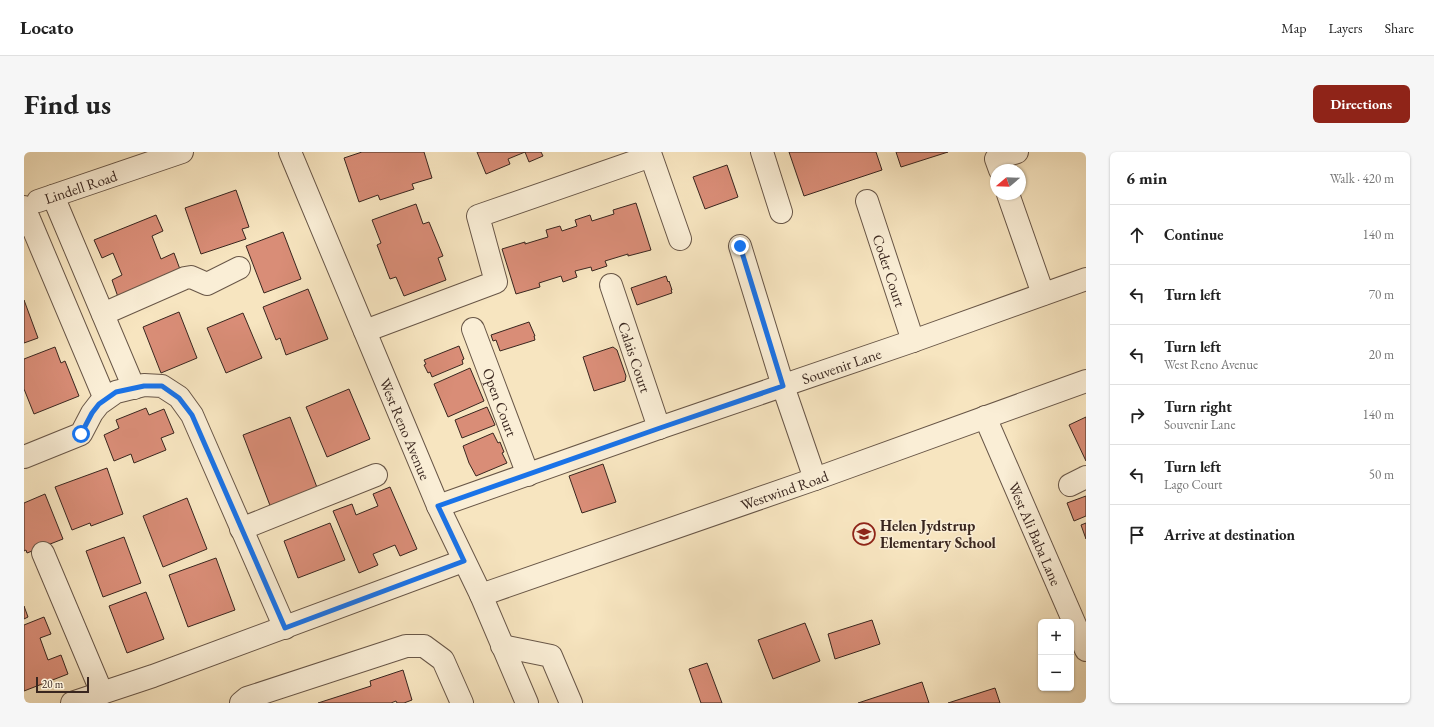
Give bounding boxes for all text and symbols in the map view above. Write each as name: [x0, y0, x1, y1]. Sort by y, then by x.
text: Locato: [20, 15, 74, 40]
text: Map: [1281, 19, 1306, 37]
text: Layers: [1328, 19, 1363, 37]
text: Share: [1385, 19, 1414, 37]
button: Directions: [1313, 85, 1410, 123]
text: Find us: [24, 86, 111, 122]
north arrow: [990, 164, 1026, 200]
street label: Lindell Road: [42, 165, 120, 208]
text: 6 min: [1126, 167, 1167, 189]
text: Walk · 420 m: [1330, 170, 1394, 187]
icon: ahead: [1126, 224, 1148, 246]
text: Continue: [1164, 225, 1224, 244]
text: 140 m: [1363, 226, 1394, 243]
street label: Coder Court: [869, 232, 911, 309]
route end: [731, 237, 749, 255]
icon: left: [1126, 284, 1148, 306]
text: Turn left: [1164, 285, 1221, 304]
text: 70 m: [1369, 286, 1394, 303]
street label: Calais Court: [614, 319, 656, 395]
text: Turn left: [1164, 337, 1221, 356]
street label: Souvenir Lane: [799, 343, 884, 388]
icon: left: [1126, 344, 1148, 366]
text: 20 m: [1369, 346, 1394, 363]
text: West Reno Avenue: [1164, 356, 1258, 373]
street label: Open Court: [479, 365, 522, 439]
street label: West Reno Avenue: [376, 375, 436, 483]
text: Turn right: [1164, 397, 1232, 416]
icon: right: [1126, 404, 1148, 426]
text: 140 m: [1363, 406, 1394, 423]
text: Souvenir Lane: [1164, 416, 1235, 433]
route start: [72, 425, 90, 443]
text: Turn left: [1164, 457, 1221, 476]
icon: left: [1126, 464, 1148, 486]
street label: Westwind Road: [738, 465, 831, 514]
text: 50 m: [1369, 466, 1394, 483]
text: Lago Court: [1164, 476, 1222, 493]
street label: West Ali Baba Lane: [1005, 479, 1066, 588]
place label: Helen Jydstrup Elementary School: [880, 516, 997, 552]
school or university icon: Helen Jydstrup Elementary School: [851, 521, 877, 547]
icon: arrive: [1126, 524, 1148, 546]
text: Arrive at destination: [1164, 525, 1295, 544]
map controls: [1038, 619, 1074, 691]
button: +: [1038, 619, 1074, 655]
button: −: [1038, 655, 1074, 691]
scale bar: [36, 675, 89, 694]
text: 20 m: [42, 677, 63, 691]

